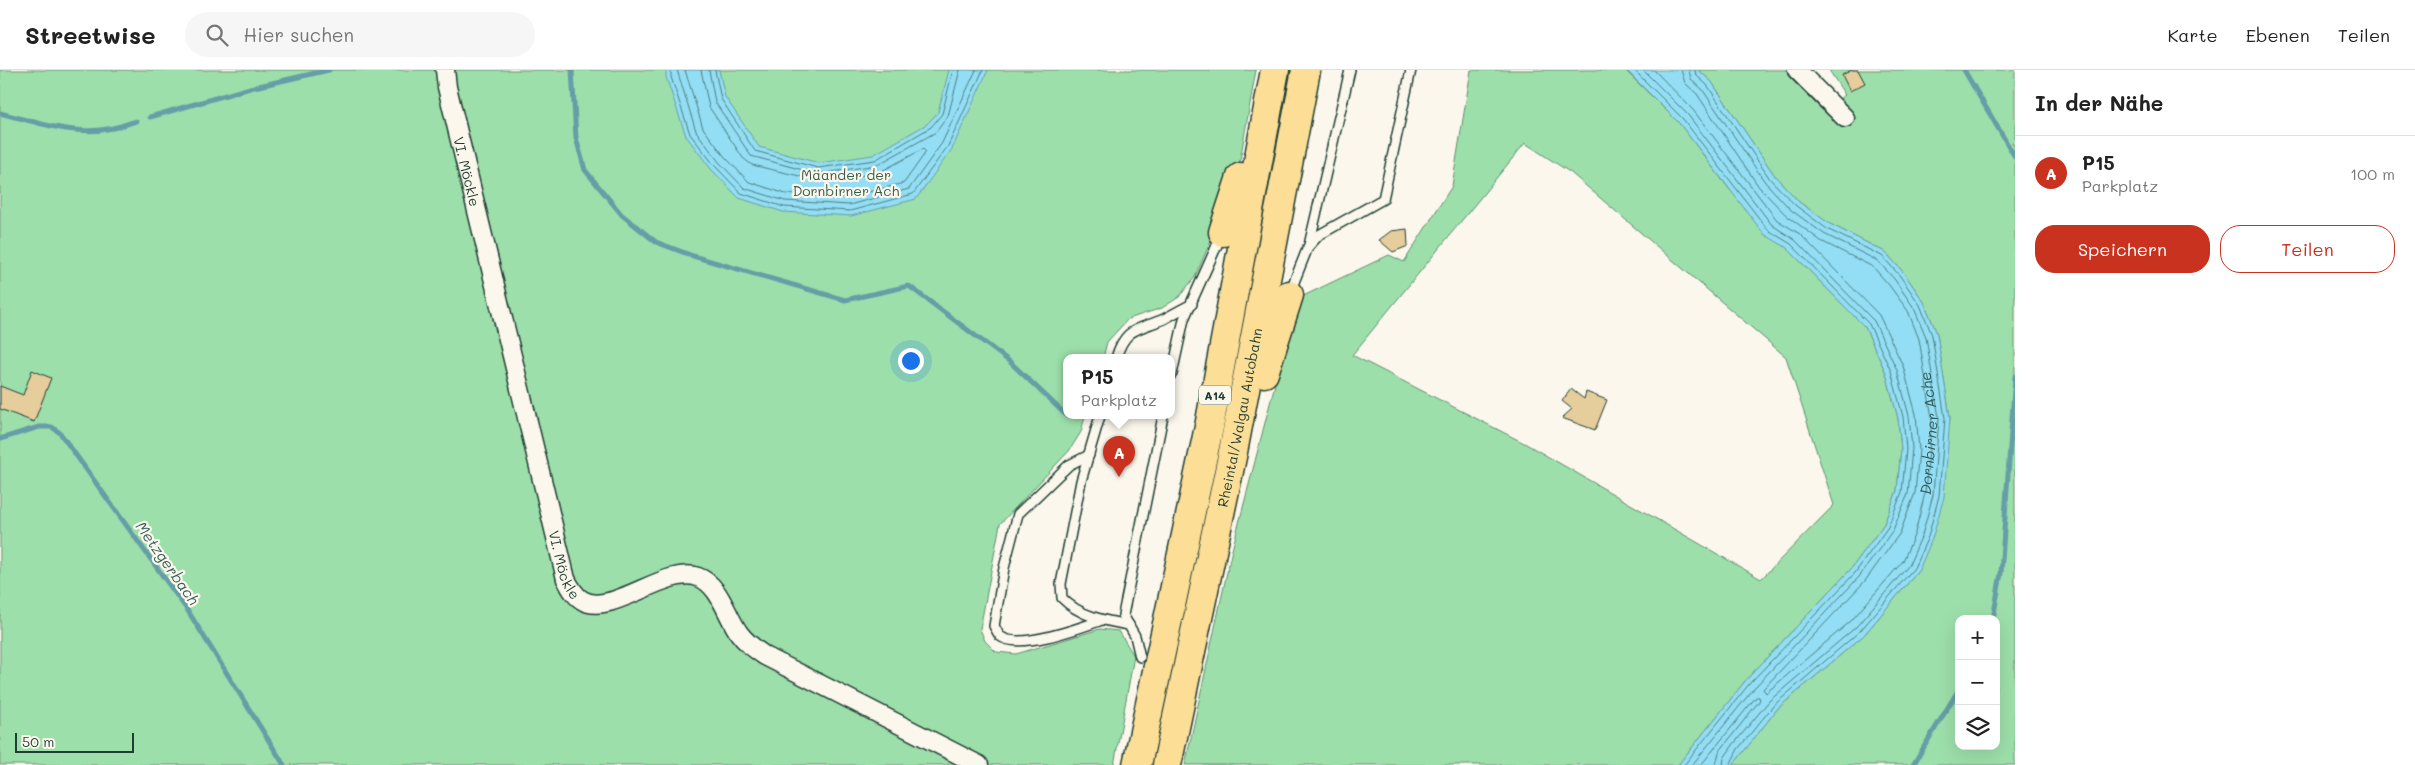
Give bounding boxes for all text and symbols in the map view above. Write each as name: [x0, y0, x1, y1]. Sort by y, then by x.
search box: [185, 12, 535, 57]
text: Streetwise: [25, 19, 155, 50]
icon: search: [203, 21, 231, 49]
text: Hier suchen: [243, 22, 354, 47]
text: Karte: [2167, 23, 2218, 47]
text: Ebenen: [2246, 23, 2310, 47]
text: Teilen: [2338, 23, 2390, 47]
text: In der Nähe: [2035, 89, 2163, 116]
street label: VI. Möckle: [450, 135, 485, 208]
text: P15: [2082, 150, 2115, 175]
text: A: [2045, 163, 2057, 184]
text: 100 m: [2350, 163, 2395, 184]
park label: Mäander der Dornbirner Ach: [793, 165, 899, 200]
text: Parkplatz: [2082, 175, 2158, 196]
button: Speichern: [2035, 225, 2210, 273]
button: Teilen: [2220, 225, 2395, 273]
street label: Rheintal/Walgau Autobahn: [1212, 326, 1266, 509]
your location: [898, 348, 924, 374]
popup: [1063, 354, 1175, 419]
text: P15: [1081, 364, 1113, 389]
water label: Dornbirner Ache: [1915, 370, 1942, 496]
road number: A14: [1199, 386, 1231, 404]
text: Parkplatz: [1081, 389, 1157, 410]
pin: A: [1103, 436, 1135, 477]
water label: Metzgerbach: [132, 517, 204, 609]
street label: VI. Möckle: [545, 528, 585, 603]
map controls: [1955, 615, 2000, 750]
button: +: [1955, 615, 2000, 660]
button: −: [1955, 660, 2000, 705]
button: layers: [1955, 705, 2000, 750]
scale bar: [15, 730, 134, 753]
text: 50 m: [22, 732, 54, 751]

